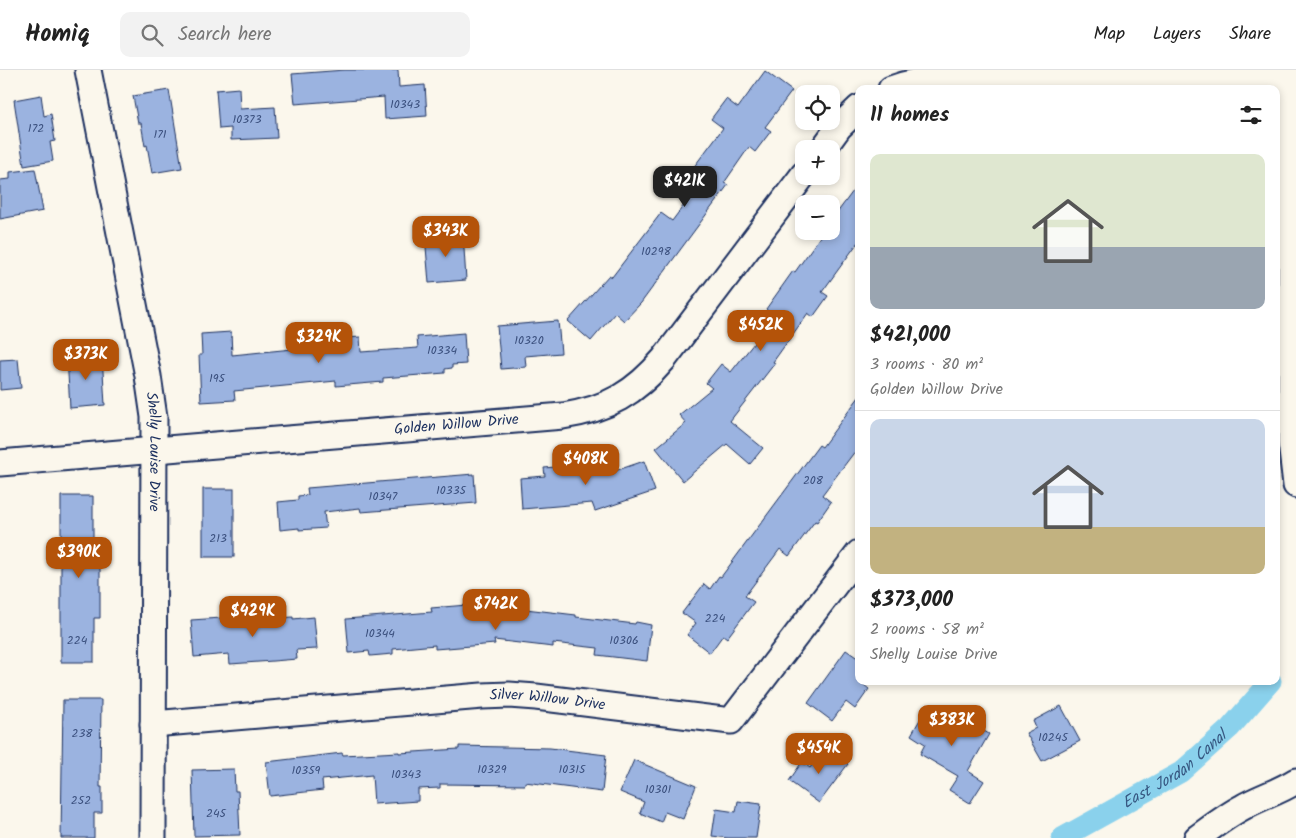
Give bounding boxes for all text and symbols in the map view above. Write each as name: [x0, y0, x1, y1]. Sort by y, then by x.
search box: [120, 12, 470, 57]
text: Homiq: [25, 15, 90, 54]
text: Search here: [178, 20, 272, 50]
text: Map: [1094, 20, 1125, 49]
text: Layers: [1153, 20, 1201, 49]
text: Share: [1229, 20, 1271, 49]
icon: search: [138, 21, 166, 49]
map controls: [795, 85, 840, 240]
button: locate: [795, 85, 840, 130]
house number: 10343: [390, 95, 420, 114]
text: 11 homes: [870, 99, 949, 132]
icon: filters: [1237, 101, 1265, 129]
house number: 10373: [232, 110, 262, 129]
house number: 172: [28, 119, 44, 138]
house number: 171: [153, 125, 167, 144]
button: +: [795, 140, 840, 185]
pin: $421K: [650, 166, 720, 208]
text: $421K: [664, 169, 706, 194]
icon: home: [1023, 186, 1113, 276]
button: −: [795, 195, 840, 240]
pin: $343K: [411, 216, 481, 258]
text: $343K: [423, 219, 469, 244]
house number: 10298: [641, 242, 672, 261]
pin: $452K: [726, 310, 796, 352]
text: $452K: [738, 313, 784, 338]
text: $421,000: [870, 319, 950, 352]
pin: $329K: [284, 322, 354, 364]
text: $329K: [296, 325, 342, 350]
house number: 10320: [514, 331, 544, 350]
pin: $373K: [51, 338, 121, 381]
house number: 10334: [427, 341, 457, 360]
text: $373K: [64, 342, 108, 367]
text: 3 rooms · 80 m²: [870, 352, 983, 377]
house number: 195: [209, 369, 227, 388]
text: Golden Willow Drive: [870, 377, 1003, 402]
street label: Shelly Louise Drive: [139, 390, 166, 512]
street label: Golden Willow Drive: [393, 408, 520, 442]
pin: $408K: [551, 444, 621, 486]
text: $408K: [563, 447, 609, 472]
icon: home: [1023, 452, 1113, 542]
house number: 208: [803, 471, 824, 490]
house number: 10335: [436, 481, 468, 500]
house number: 10347: [369, 487, 398, 506]
house number: 213: [209, 529, 227, 548]
pin: $390K: [44, 536, 114, 579]
text: $390K: [57, 540, 101, 565]
text: $373,000: [870, 584, 953, 617]
pin: $742K: [461, 588, 531, 631]
text: $742K: [474, 592, 518, 617]
pin: $429K: [218, 596, 288, 638]
text: $429K: [230, 599, 276, 624]
house number: 224: [705, 609, 726, 628]
text: 2 rooms · 58 m²: [870, 617, 984, 642]
house number: 10344: [365, 624, 395, 643]
house number: 224: [67, 631, 88, 650]
house number: 10306: [609, 631, 639, 650]
text: Shelly Louise Drive: [870, 642, 997, 667]
street label: Silver Willow Drive: [489, 683, 607, 717]
pin: $383K: [917, 704, 987, 747]
text: $383K: [929, 708, 975, 733]
water label: East Jordan Canal: [1117, 722, 1235, 815]
house number: 238: [71, 724, 93, 743]
house number: 10245: [1038, 728, 1069, 747]
pin: $454K: [784, 732, 854, 775]
text: $454K: [797, 736, 841, 761]
house number: 10329: [477, 760, 507, 779]
house number: 10315: [559, 760, 587, 779]
house number: 10359: [292, 761, 321, 780]
house number: 10343: [391, 765, 421, 784]
house number: 10301: [645, 780, 671, 799]
house number: 252: [71, 791, 91, 810]
house number: 245: [206, 804, 228, 823]

